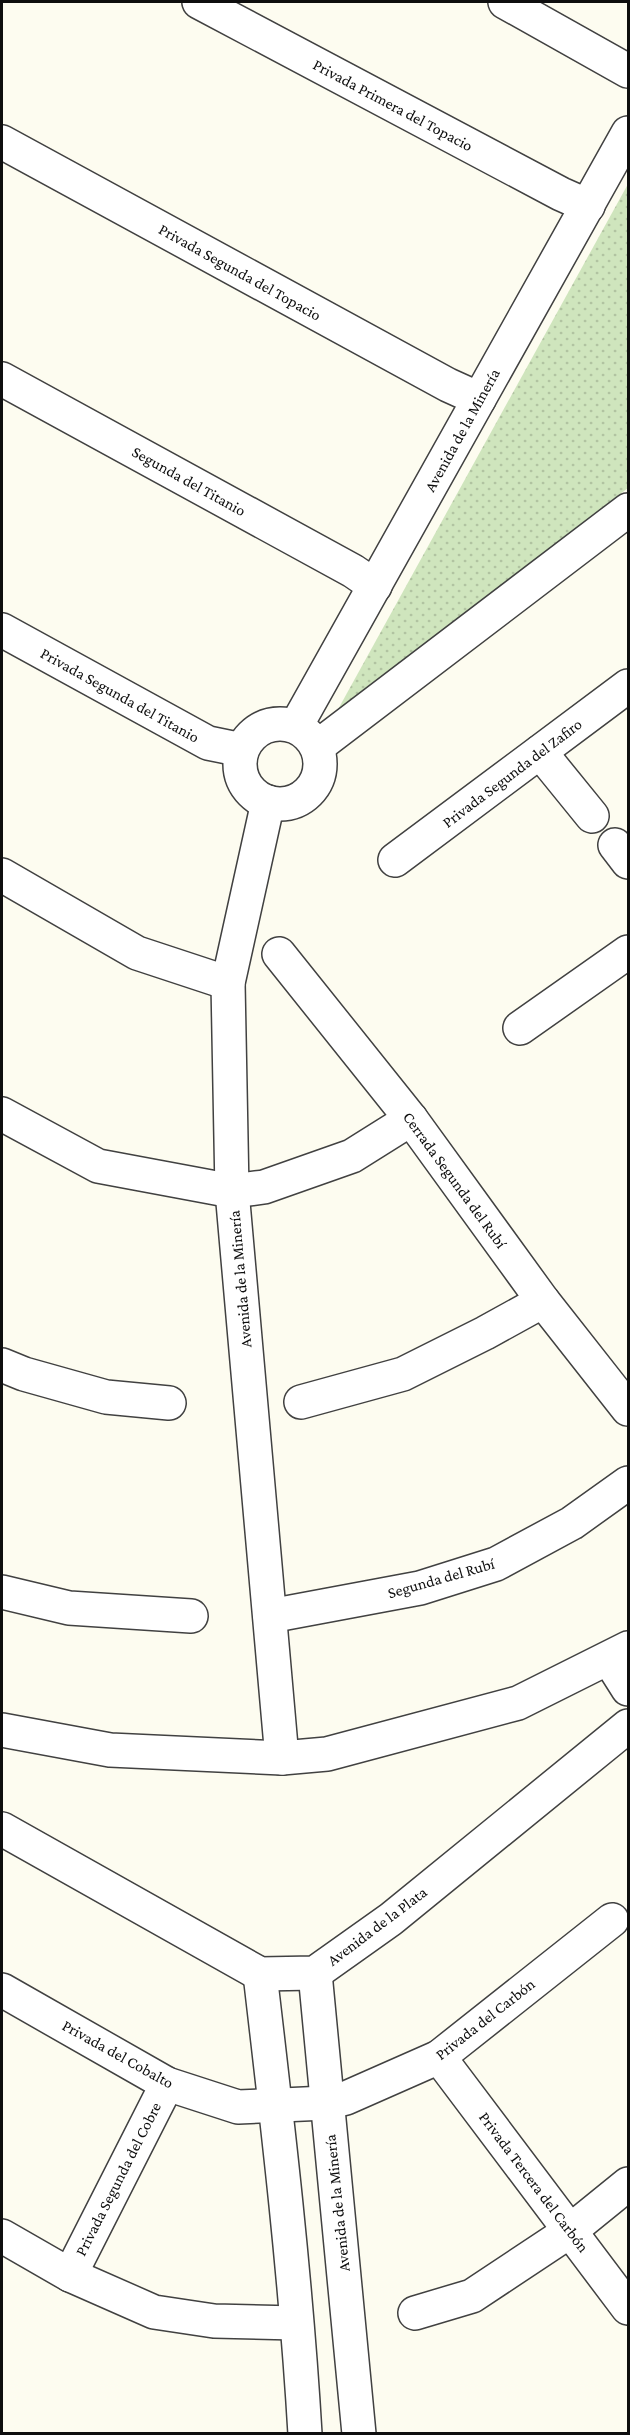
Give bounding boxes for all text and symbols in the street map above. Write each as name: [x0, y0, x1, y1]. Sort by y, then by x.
street label: Privada Primera del Topacio: [310, 56, 476, 155]
street label: Privada Segunda del Topacio: [155, 220, 324, 325]
street label: Avenida de la Minería: [421, 365, 503, 494]
street label: Segunda del Titanio: [129, 443, 249, 520]
street label: Privada Segunda del Titanio: [37, 644, 202, 747]
street label: Privada Segunda del Zafiro: [439, 715, 586, 832]
street label: Cerrada Segunda del Rubí: [399, 1109, 511, 1253]
street label: Avenida de la Minería: [225, 1209, 254, 1349]
street label: Segunda del Rubí: [386, 1554, 497, 1602]
street label: Avenida de la Plata: [324, 1883, 430, 1969]
street label: Privada del Carbón: [432, 1975, 538, 2063]
street label: Privada del Cobalto: [60, 2016, 177, 2092]
street label: Privada Segunda del Cobre: [72, 2099, 165, 2259]
street label: Privada Tercera del Carbón: [476, 2109, 592, 2256]
street label: Avenida de la Minería: [321, 2133, 353, 2273]

